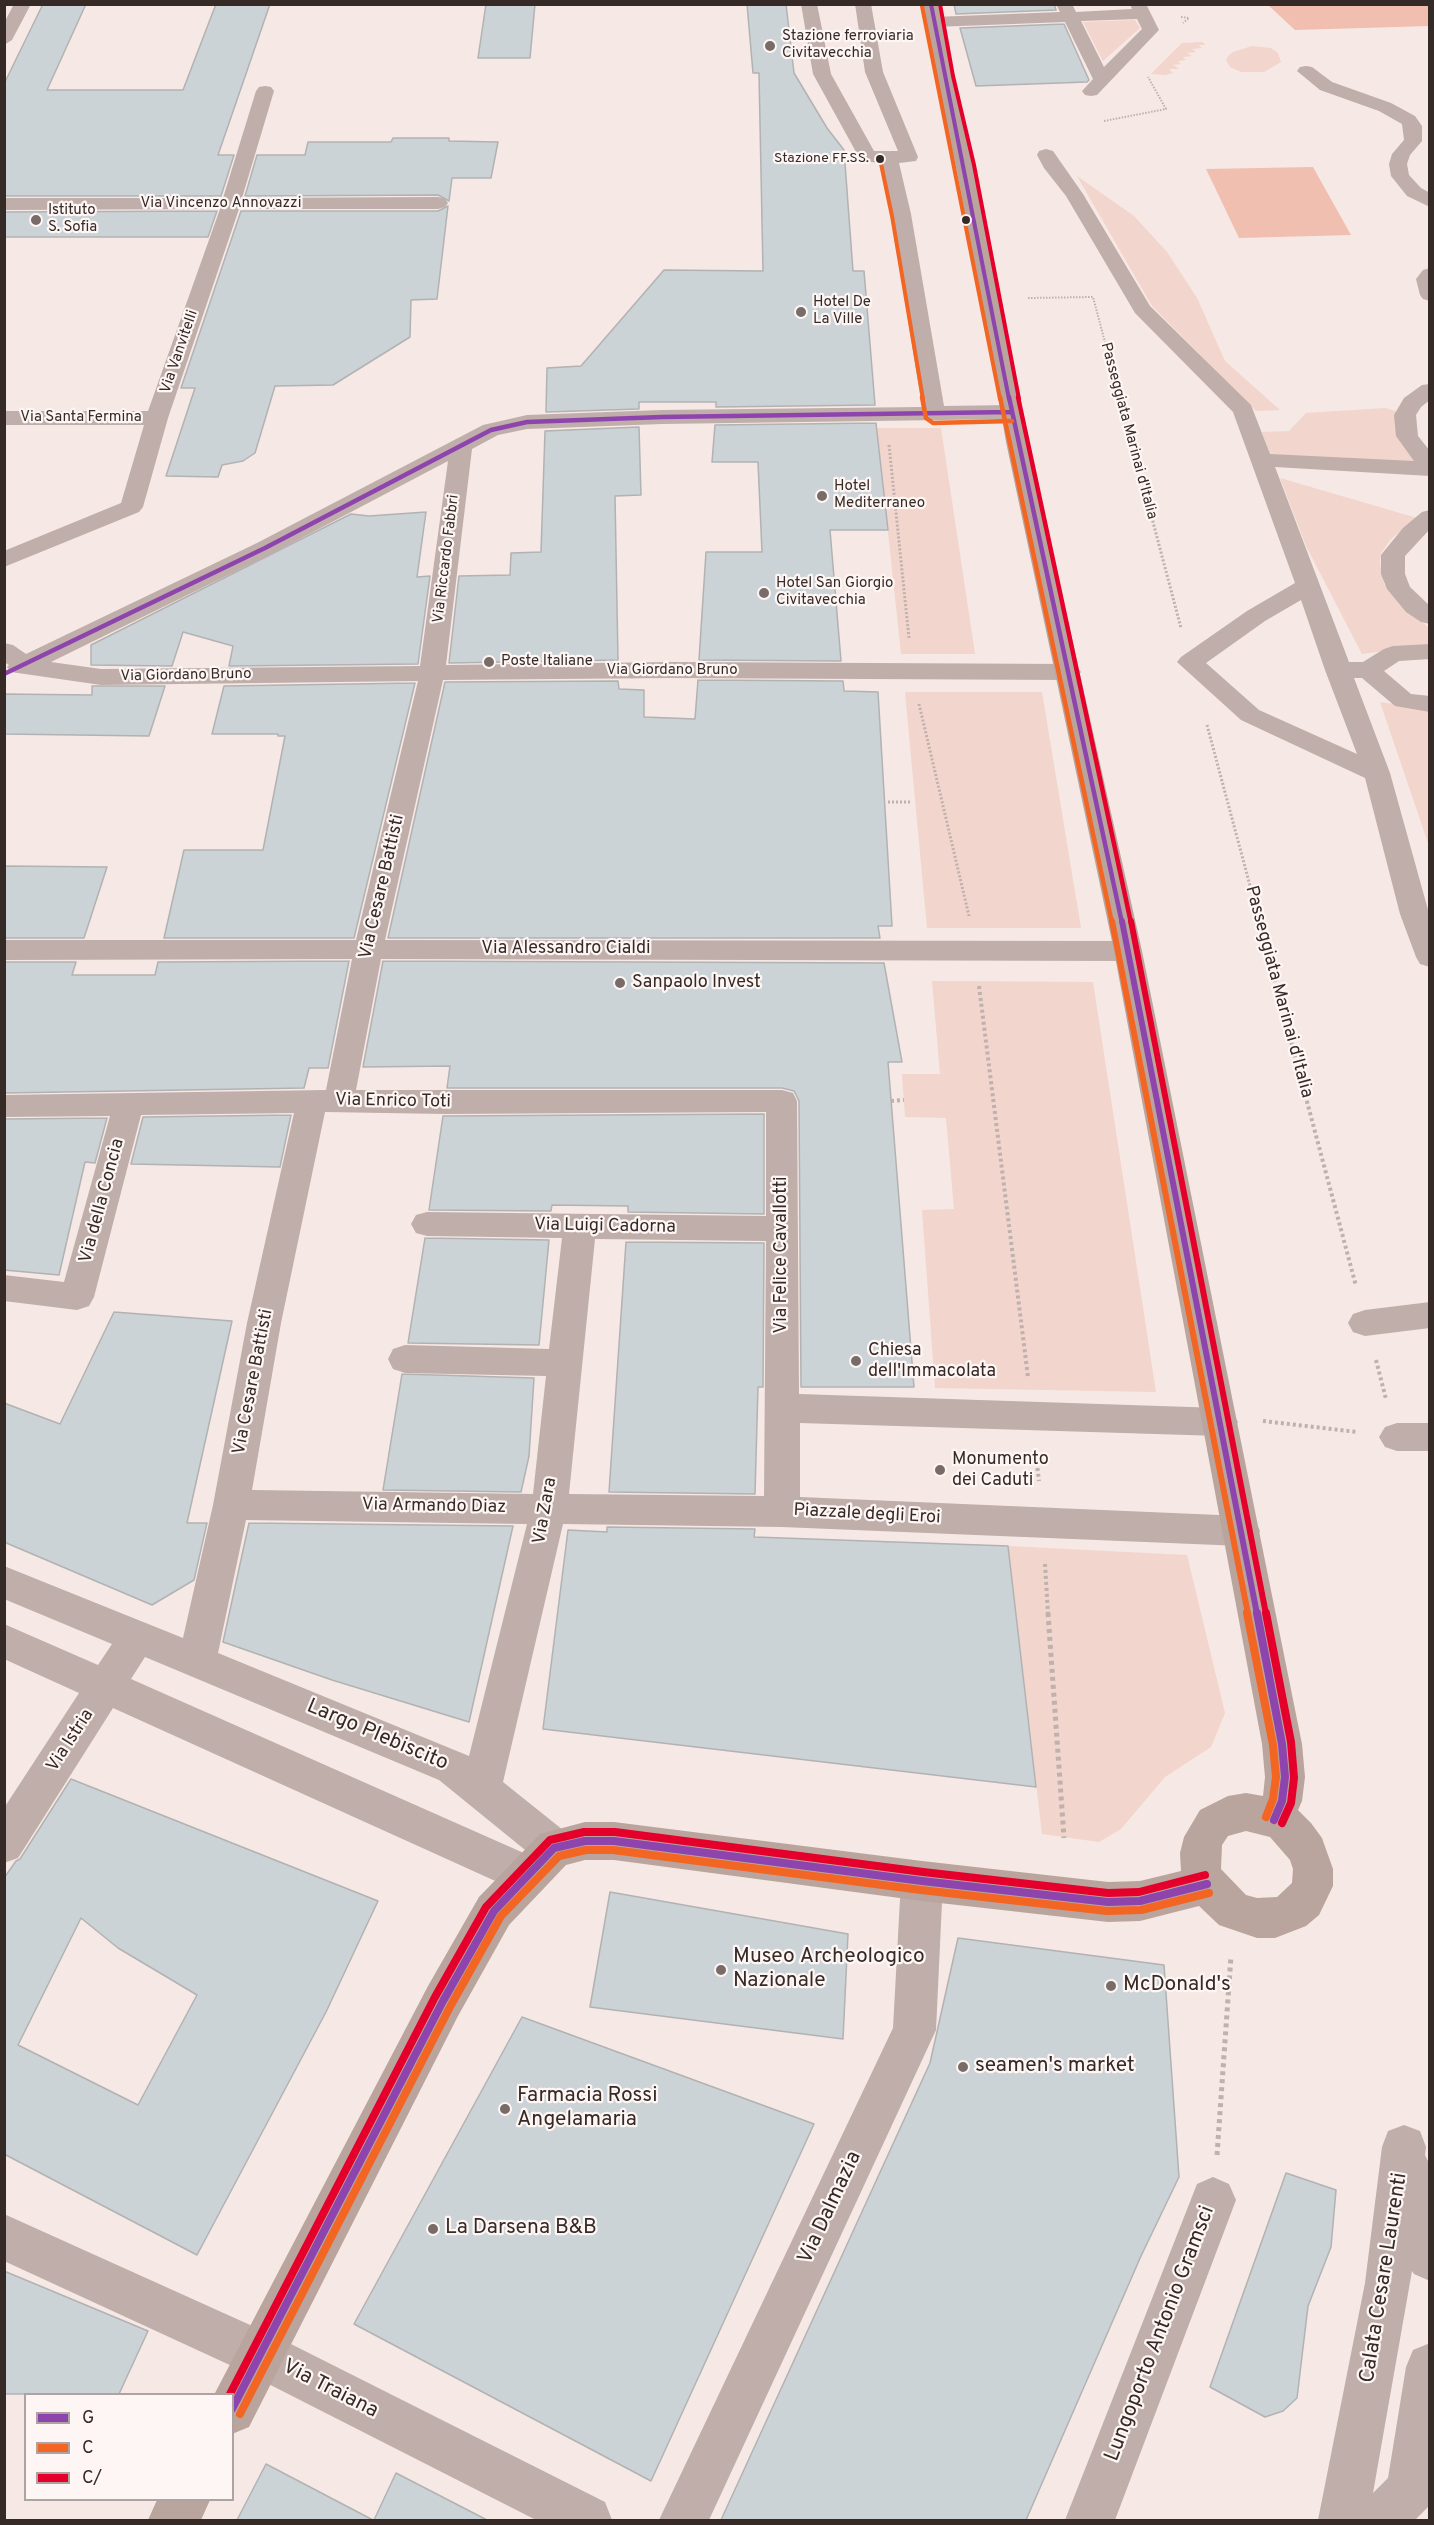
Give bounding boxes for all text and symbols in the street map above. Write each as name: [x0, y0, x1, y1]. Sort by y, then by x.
place label: Stazione ferroviaria Civitavecchia: [782, 28, 914, 63]
marker: Stazione ferroviaria Civitavecchia: [763, 39, 777, 53]
place label: Stazione FF.SS.: [774, 151, 869, 167]
marker: Stazione FF.SS.: [874, 153, 886, 165]
street label: Via Vincenzo Annovazzi: [141, 195, 301, 213]
place label: Istituto S. Sofia: [48, 202, 97, 237]
marker: Istituto S. Sofia: [29, 213, 43, 227]
unlabelled marker: [960, 214, 972, 226]
place label: Hotel De La Ville: [813, 294, 871, 329]
marker: Hotel De La Ville: [794, 305, 808, 319]
street label: Via Vanvitelli: [157, 308, 203, 396]
street label: Passeggiata Marinai d'Italia: [1096, 341, 1160, 521]
street label: Via Santa Fermina: [20, 409, 142, 427]
place label: Hotel Mediterraneo: [834, 478, 925, 513]
marker: Hotel Mediterraneo: [815, 489, 829, 503]
street label: Via Riccardo Fabbri: [430, 494, 464, 624]
place label: Hotel San Giorgio Civitavecchia: [776, 575, 893, 610]
marker: Hotel San Giorgio Civitavecchia: [757, 586, 771, 600]
place label: Poste Italiane: [501, 653, 593, 671]
marker: Poste Italiane: [482, 655, 496, 669]
street label: Via Giordano Bruno: [606, 662, 738, 680]
street label: Via Giordano Bruno: [120, 666, 252, 686]
street label: Via Cesare Battisti: [356, 813, 410, 961]
street label: Passeggiata Marinai d'Italia: [1239, 883, 1317, 1101]
street label: Via Alessandro Cialdi: [481, 938, 651, 960]
place label: Sanpaolo Invest: [632, 972, 761, 994]
marker: Sanpaolo Invest: [613, 976, 627, 990]
street label: Via Enrico Toti: [335, 1090, 451, 1114]
street label: Via della Concia: [76, 1136, 130, 1266]
street label: Via Felice Cavallotti: [771, 1177, 793, 1333]
street label: Via Luigi Cadorna: [534, 1215, 676, 1239]
street label: Via Cesare Battisti: [229, 1307, 279, 1457]
place label: Chiesa dell'Immacolata: [868, 1340, 996, 1382]
marker: Chiesa dell'Immacolata: [849, 1354, 863, 1368]
place label: Monumento dei Caduti: [952, 1449, 1049, 1492]
marker: Monumento dei Caduti: [933, 1463, 947, 1477]
street label: Via Zara: [530, 1476, 562, 1546]
street label: Via Armando Diaz: [362, 1495, 506, 1519]
street label: Piazzale degli Eroi: [793, 1500, 941, 1530]
street label: Largo Plebiscito: [303, 1695, 451, 1777]
street label: Via Istria: [43, 1706, 99, 1776]
place label: Museo Archeologico Nazionale: [733, 1945, 925, 1995]
marker: Museo Archeologico Nazionale: [714, 1963, 728, 1977]
place label: McDonald's: [1123, 1973, 1231, 1999]
marker: McDonald's: [1104, 1979, 1118, 1993]
place label: seamen's market: [975, 2054, 1135, 2080]
marker: seamen's market: [956, 2060, 970, 2074]
place label: Farmacia Rossi Angelamaria: [517, 2084, 658, 2134]
marker: Farmacia Rossi Angelamaria: [498, 2102, 512, 2116]
street label: Via Dalmazia: [794, 2148, 868, 2268]
street label: Calata Cesare Laurenti: [1356, 2171, 1414, 2385]
street label: Lungoporto Antonio Gramsci: [1101, 2203, 1221, 2465]
place label: La Darsena B&B: [445, 2216, 597, 2242]
marker: La Darsena B&B: [426, 2222, 440, 2236]
street label: Via Traiana: [278, 2355, 382, 2425]
legend: [24, 2393, 234, 2501]
text: G: [82, 2407, 94, 2430]
text: C: [82, 2437, 94, 2460]
text: C/: [82, 2467, 102, 2490]

